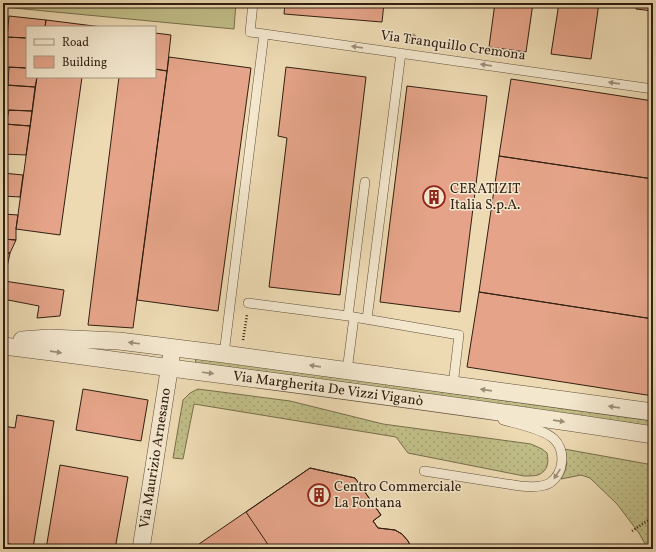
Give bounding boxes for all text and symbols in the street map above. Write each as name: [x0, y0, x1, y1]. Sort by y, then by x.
legend: [26, 26, 156, 78]
street label: Via Tranquillo Cremona: [379, 26, 527, 66]
text: Road: [62, 35, 89, 51]
one-way arrow: [351, 44, 363, 50]
text: Building: [62, 55, 107, 71]
one-way arrow: [480, 62, 492, 68]
one-way arrow: [608, 80, 620, 86]
place label: CERATIZIT Italia S.p.A.: [450, 180, 520, 215]
building icon: CERATIZIT Italia S.p.A.: [421, 184, 447, 210]
one-way arrow: [128, 340, 140, 346]
one-way arrow: [50, 349, 62, 355]
one-way arrow: [309, 363, 321, 369]
street label: Via Margherita De Vizzi Viganò: [232, 367, 425, 411]
one-way arrow: [202, 370, 214, 376]
street label: Via Maurizio Arnesano: [135, 387, 176, 530]
one-way arrow: [479, 387, 492, 393]
one-way arrow: [608, 404, 620, 410]
one-way arrow: [553, 418, 565, 424]
one-way arrow: [553, 468, 560, 480]
place label: Centro Commerciale La Fontana: [334, 478, 462, 513]
building icon: Centro Commerciale La Fontana: [306, 482, 332, 508]

